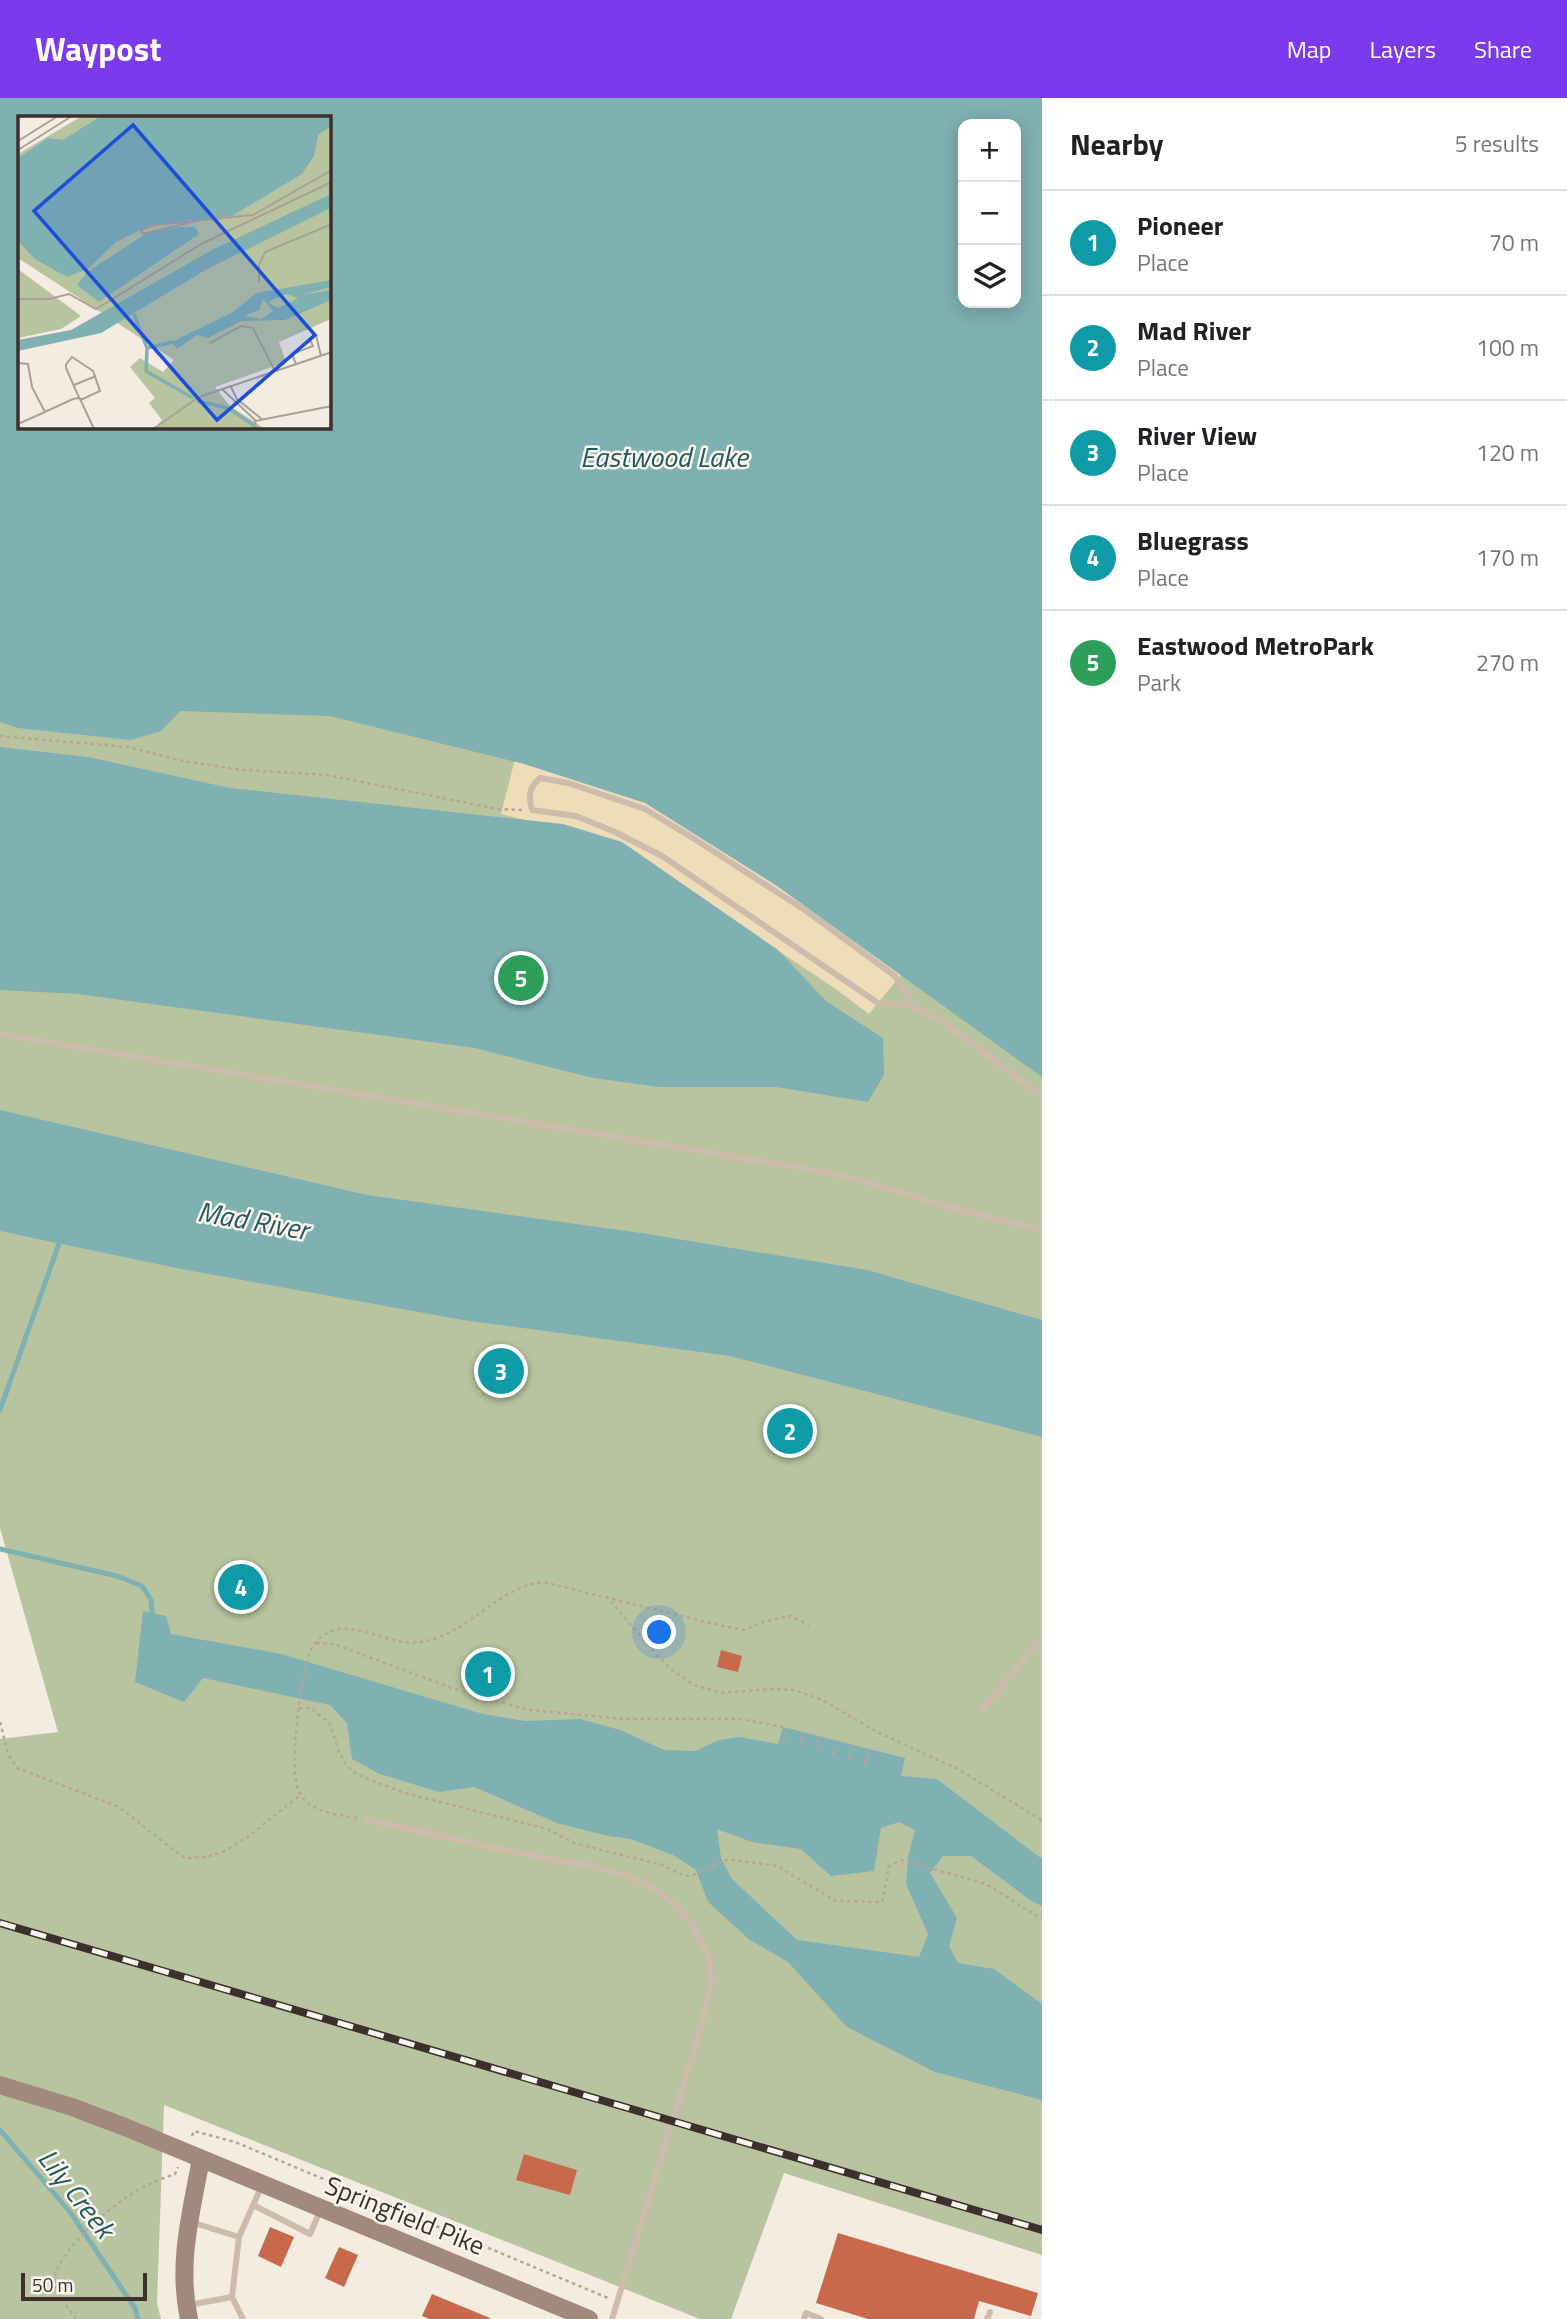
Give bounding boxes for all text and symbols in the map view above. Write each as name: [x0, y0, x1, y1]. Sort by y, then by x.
text: Waypost: [35, 24, 161, 74]
text: Map: [1287, 31, 1332, 67]
text: Layers: [1370, 31, 1436, 67]
text: Share: [1474, 31, 1532, 67]
inset map: [18, 116, 331, 429]
map controls: [958, 119, 1021, 308]
button: +: [958, 119, 1021, 182]
text: Nearby: [1070, 121, 1163, 167]
text: 5 results: [1455, 126, 1539, 161]
button: −: [958, 182, 1021, 245]
text: Pioneer: [1137, 206, 1223, 245]
text: 1: [1087, 225, 1099, 260]
text: 70 m: [1489, 225, 1539, 260]
button: layers: [958, 245, 1021, 308]
text: Place: [1137, 245, 1189, 280]
text: Mad River: [1137, 311, 1251, 350]
text: 2: [1087, 330, 1099, 365]
text: 100 m: [1476, 330, 1539, 365]
text: Place: [1137, 350, 1189, 385]
text: River View: [1137, 416, 1257, 455]
water label: Eastwood Lake: [580, 435, 750, 478]
text: 3: [1087, 435, 1099, 470]
text: 120 m: [1476, 435, 1539, 470]
text: Place: [1137, 455, 1189, 490]
text: Bluegrass: [1137, 521, 1249, 560]
text: 4: [1087, 540, 1099, 575]
text: 170 m: [1476, 540, 1539, 575]
text: Place: [1137, 560, 1189, 595]
text: Eastwood MetroPark: [1137, 626, 1374, 665]
text: 5: [1087, 645, 1099, 680]
text: 270 m: [1476, 645, 1539, 680]
text: Park: [1137, 665, 1181, 700]
pin: 5: [498, 952, 544, 1004]
water label: Mad River: [194, 1189, 315, 1251]
pin: 3: [478, 1345, 524, 1397]
pin: 2: [767, 1405, 813, 1457]
pin: 4: [218, 1561, 264, 1613]
your location: [642, 1615, 676, 1649]
pin: 1: [465, 1648, 511, 1700]
water label: Lily Creek: [28, 2139, 128, 2250]
street label: Springfield Pike: [319, 2165, 491, 2265]
scale bar: [21, 2270, 147, 2302]
text: 50 m: [32, 2270, 73, 2299]

